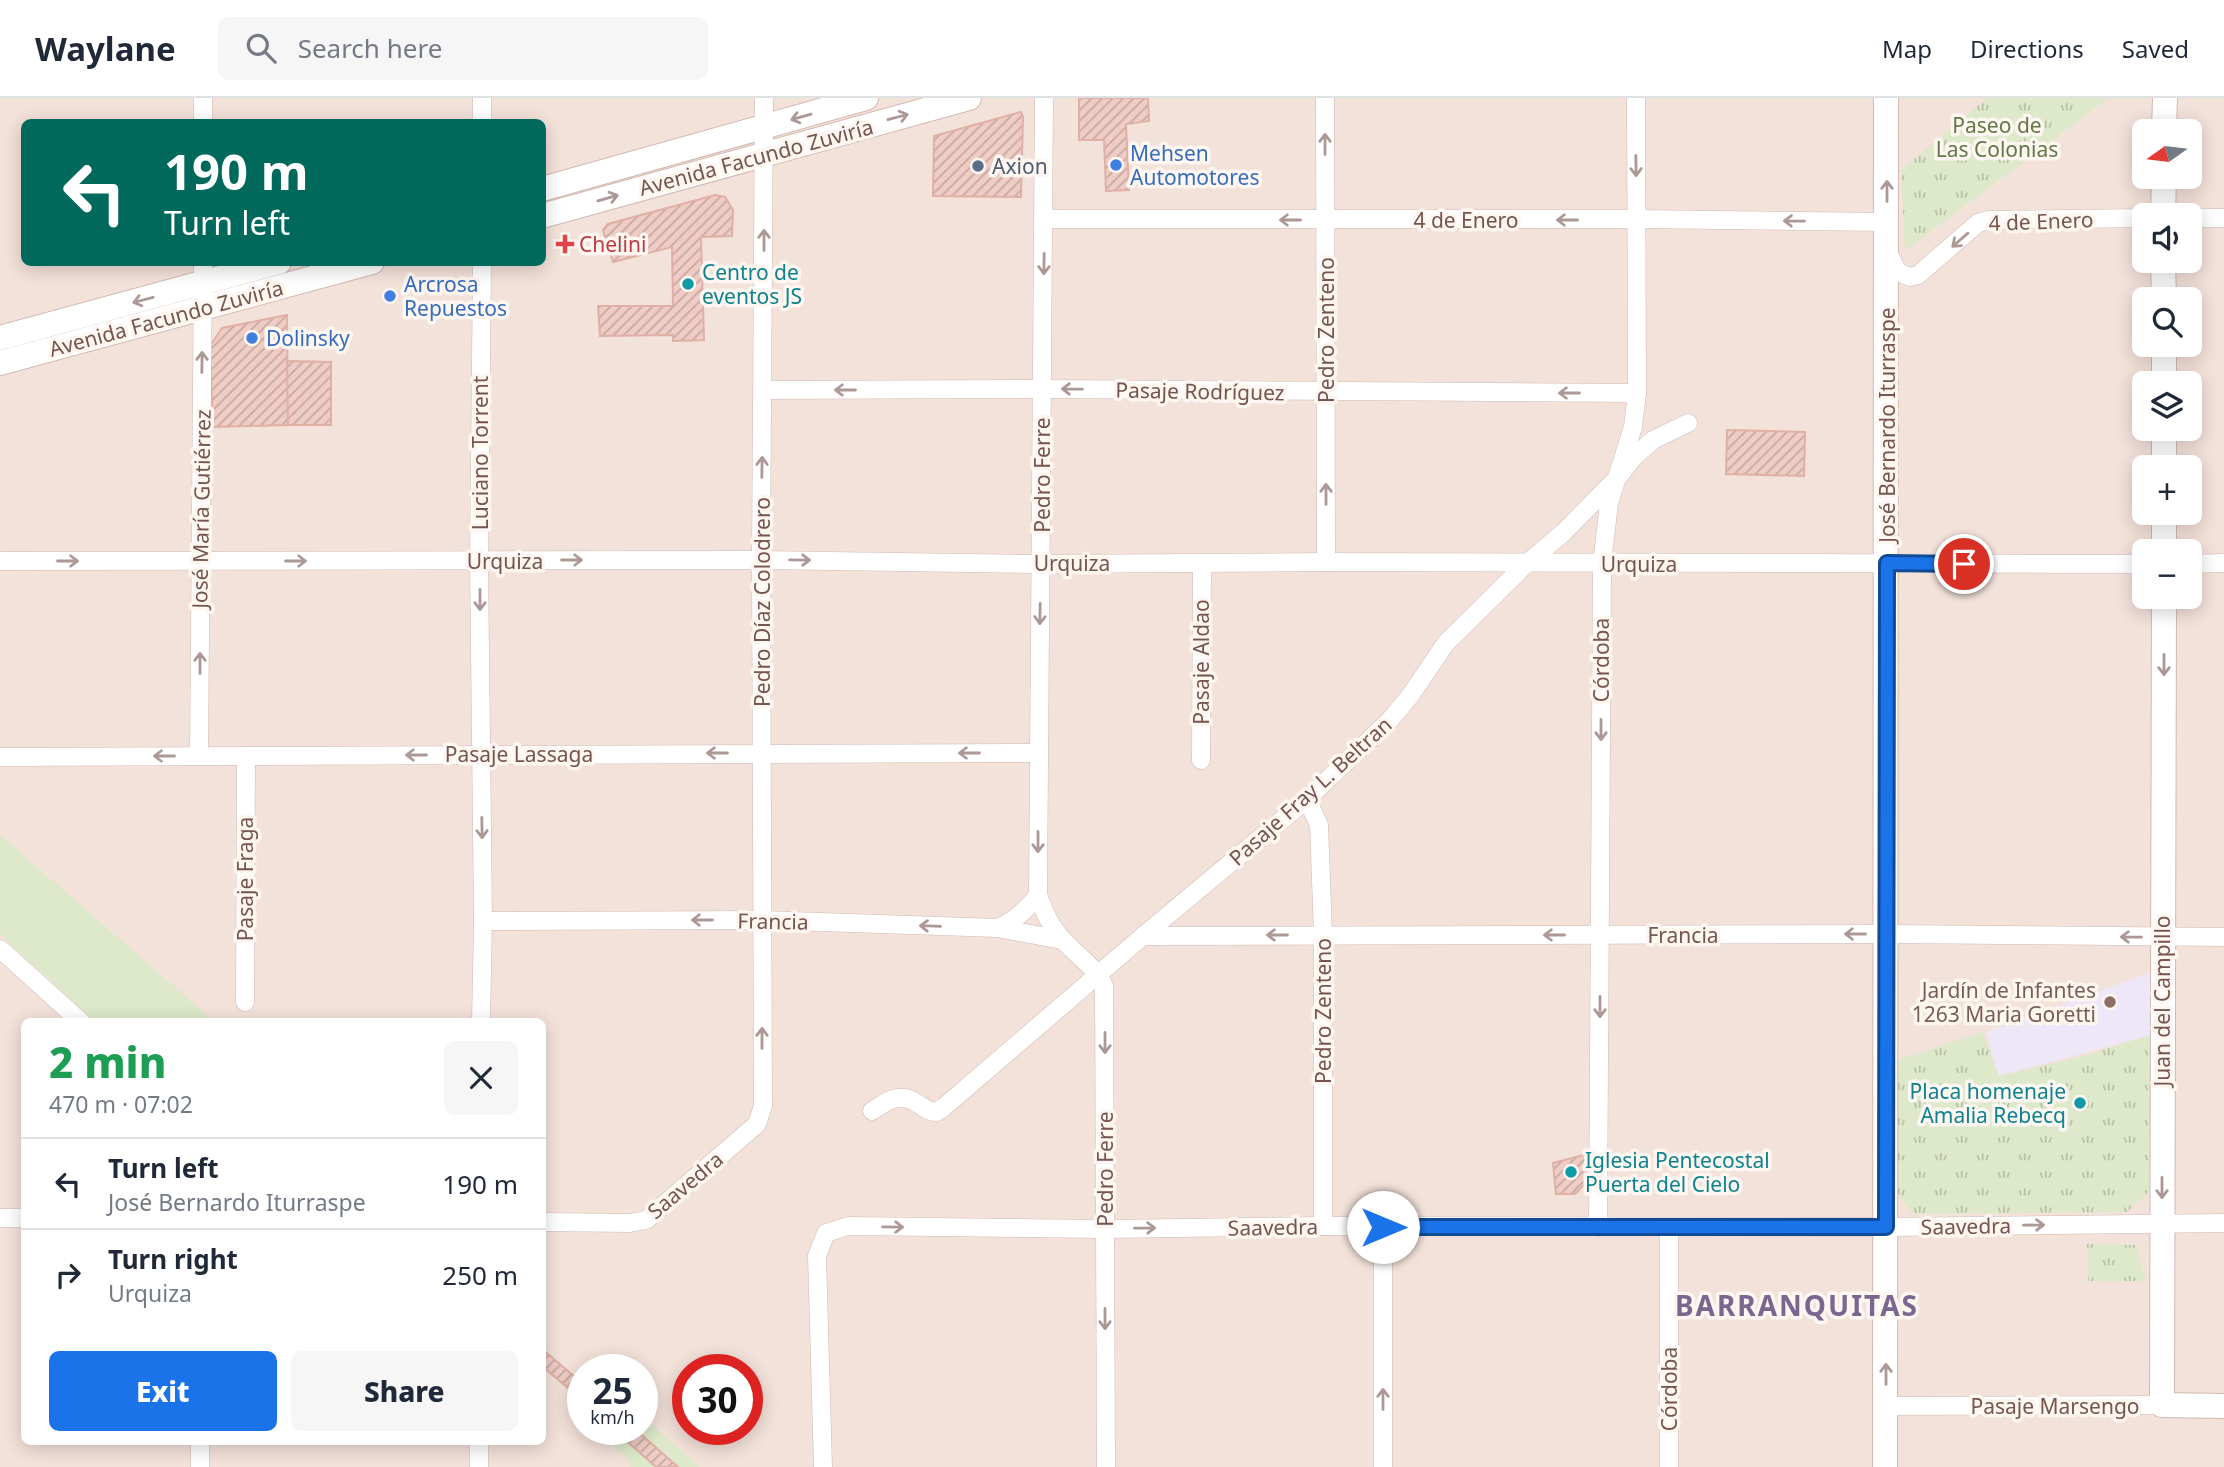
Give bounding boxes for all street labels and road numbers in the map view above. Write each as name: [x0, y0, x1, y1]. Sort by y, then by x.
street label: Avenida Facundo Zuviría: [636, 112, 876, 202]
street label: 4 de Enero: [1988, 205, 2094, 237]
street label: 4 de Enero: [1413, 206, 1519, 234]
street label: Pedro Zenteno: [1312, 257, 1340, 403]
street label: Avenida Facundo Zuviría: [46, 273, 286, 363]
street label: José Bernardo Iturraspe: [1873, 307, 1901, 545]
street label: Luciano Torrent: [466, 375, 494, 530]
street label: Pasaje Rodríguez: [1115, 376, 1285, 406]
street label: José María Gutiérrez: [185, 409, 217, 611]
street label: Pedro Ferre: [1028, 417, 1056, 533]
street label: Pedro Díaz Colodrero: [748, 497, 776, 707]
street label: Urquiza: [467, 547, 543, 575]
street label: Urquiza: [1034, 549, 1110, 577]
street label: Urquiza: [1601, 550, 1677, 578]
street label: Pasaje Aldao: [1187, 599, 1215, 725]
street label: Córdoba: [1587, 618, 1615, 702]
street label: Pasaje Fray L. Beltran: [1223, 710, 1397, 872]
street label: Pasaje Lassaga: [445, 740, 593, 768]
street label: Pasaje Fraga: [231, 817, 259, 941]
street label: Francia: [737, 906, 809, 936]
street label: Juan del Campillo: [2148, 915, 2176, 1089]
street label: Francia: [1647, 921, 1719, 949]
street label: Pedro Zenteno: [1309, 938, 1337, 1084]
street label: Pedro Ferre: [1091, 1111, 1119, 1227]
street label: Saavedra: [641, 1145, 729, 1225]
street label: Saavedra: [1920, 1211, 2012, 1241]
street label: Saavedra: [1227, 1212, 1319, 1242]
street label: Córdoba: [1655, 1347, 1683, 1431]
street label: Pasaje Marsengo: [1970, 1392, 2140, 1420]

